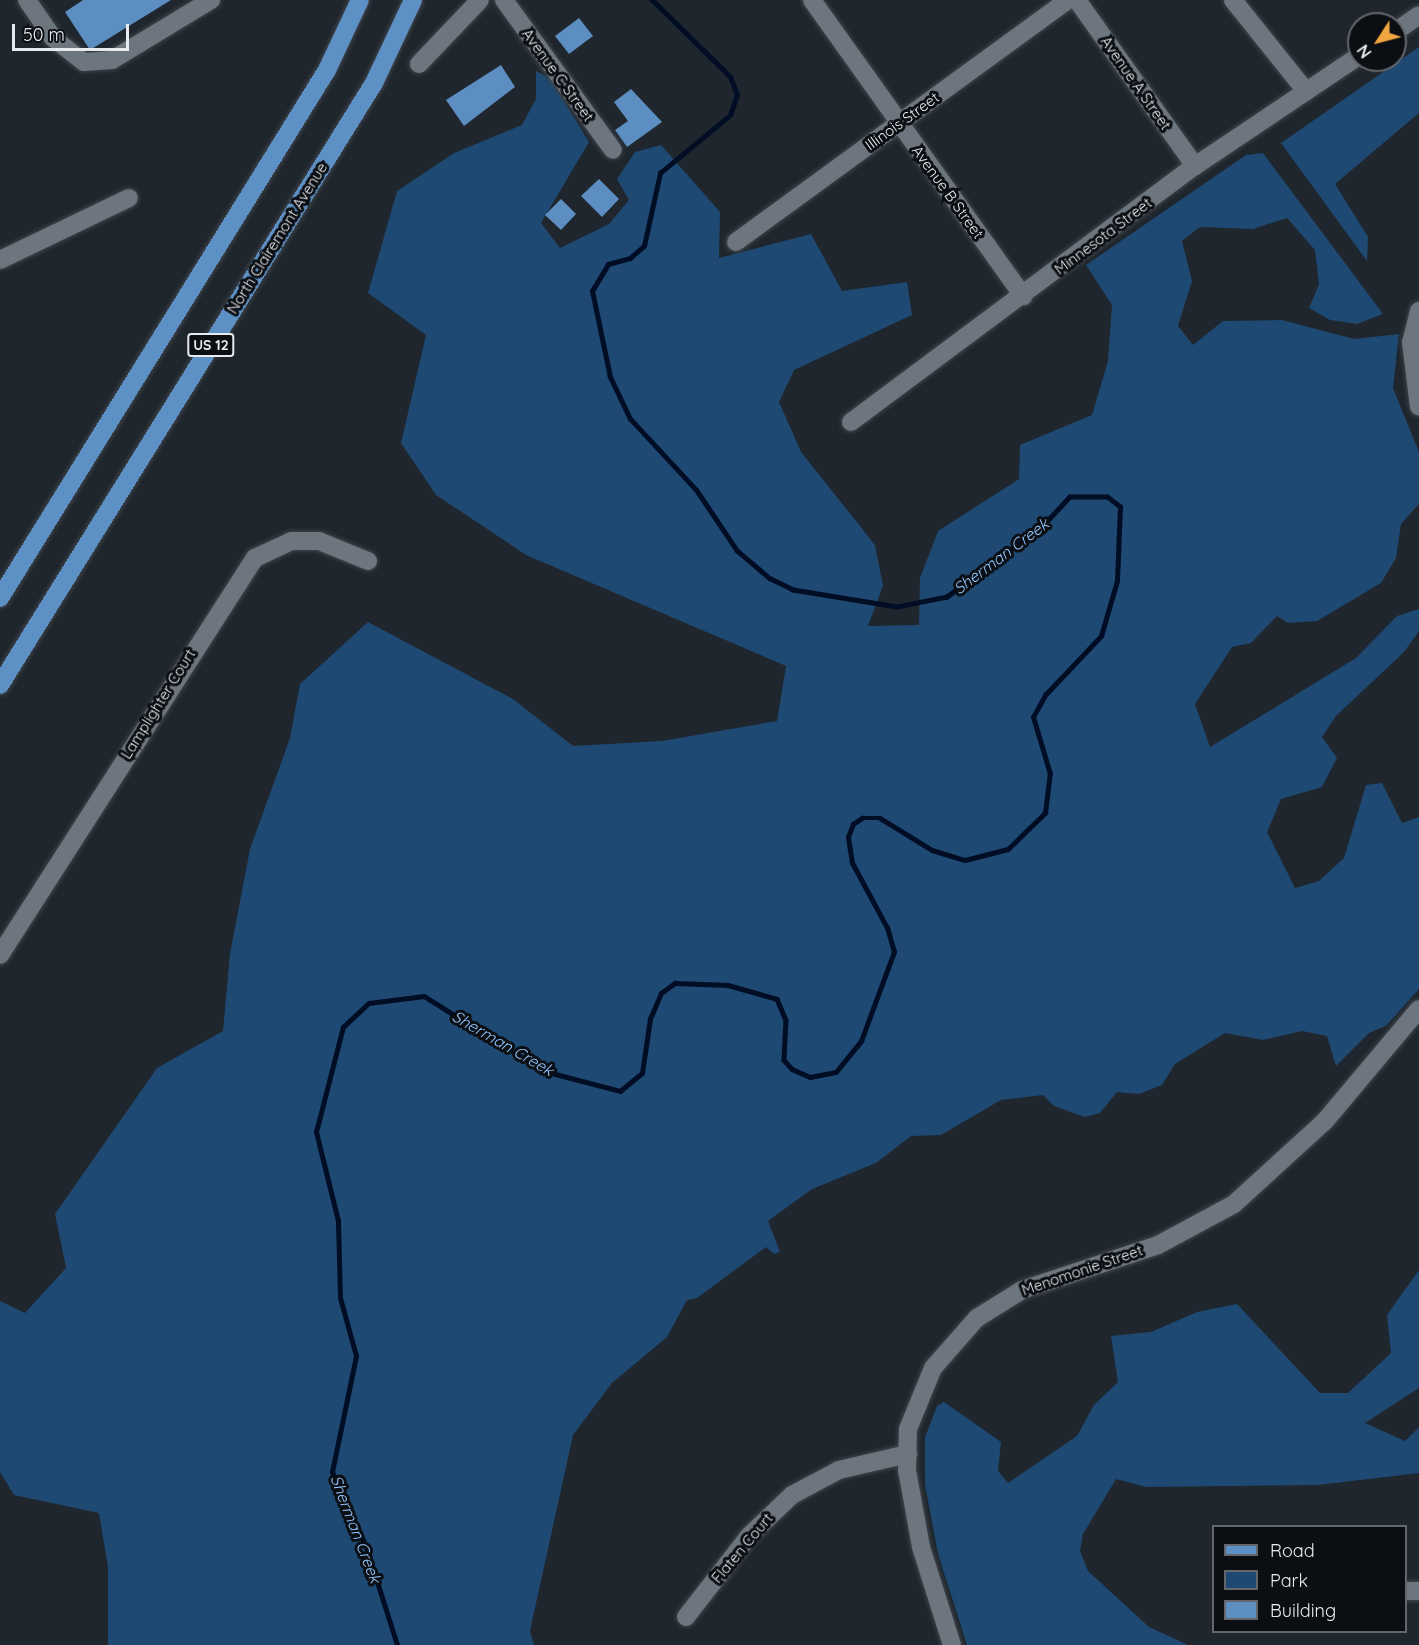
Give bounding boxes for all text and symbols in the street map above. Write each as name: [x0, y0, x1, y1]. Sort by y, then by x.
scale bar: [15, 12, 132, 50]
north arrow: [1347, 12, 1407, 72]
text: 50 m: [23, 23, 65, 46]
street label: Avenue C Street: [518, 25, 598, 125]
street label: Avenue A Street: [1097, 33, 1175, 133]
text: N: [1353, 41, 1376, 62]
street label: Illinois Street: [862, 88, 942, 154]
street label: Avenue B Street: [908, 142, 988, 242]
street label: North Clairemont Avenue: [223, 159, 331, 317]
street label: Minnesota Street: [1051, 194, 1155, 278]
road number: US 12: [187, 334, 235, 356]
water label: Sherman Creek: [950, 514, 1052, 598]
street label: Lamplighter Court: [117, 646, 199, 762]
water label: Sherman Creek: [449, 1006, 557, 1080]
street label: Menomonie Street: [1019, 1241, 1145, 1299]
water label: Sherman Creek: [327, 1472, 385, 1586]
street label: Flaten Court: [708, 1509, 776, 1587]
legend: [1212, 1525, 1407, 1633]
text: Road: [1270, 1539, 1315, 1562]
text: Park: [1270, 1569, 1308, 1592]
text: Building: [1270, 1599, 1336, 1622]

